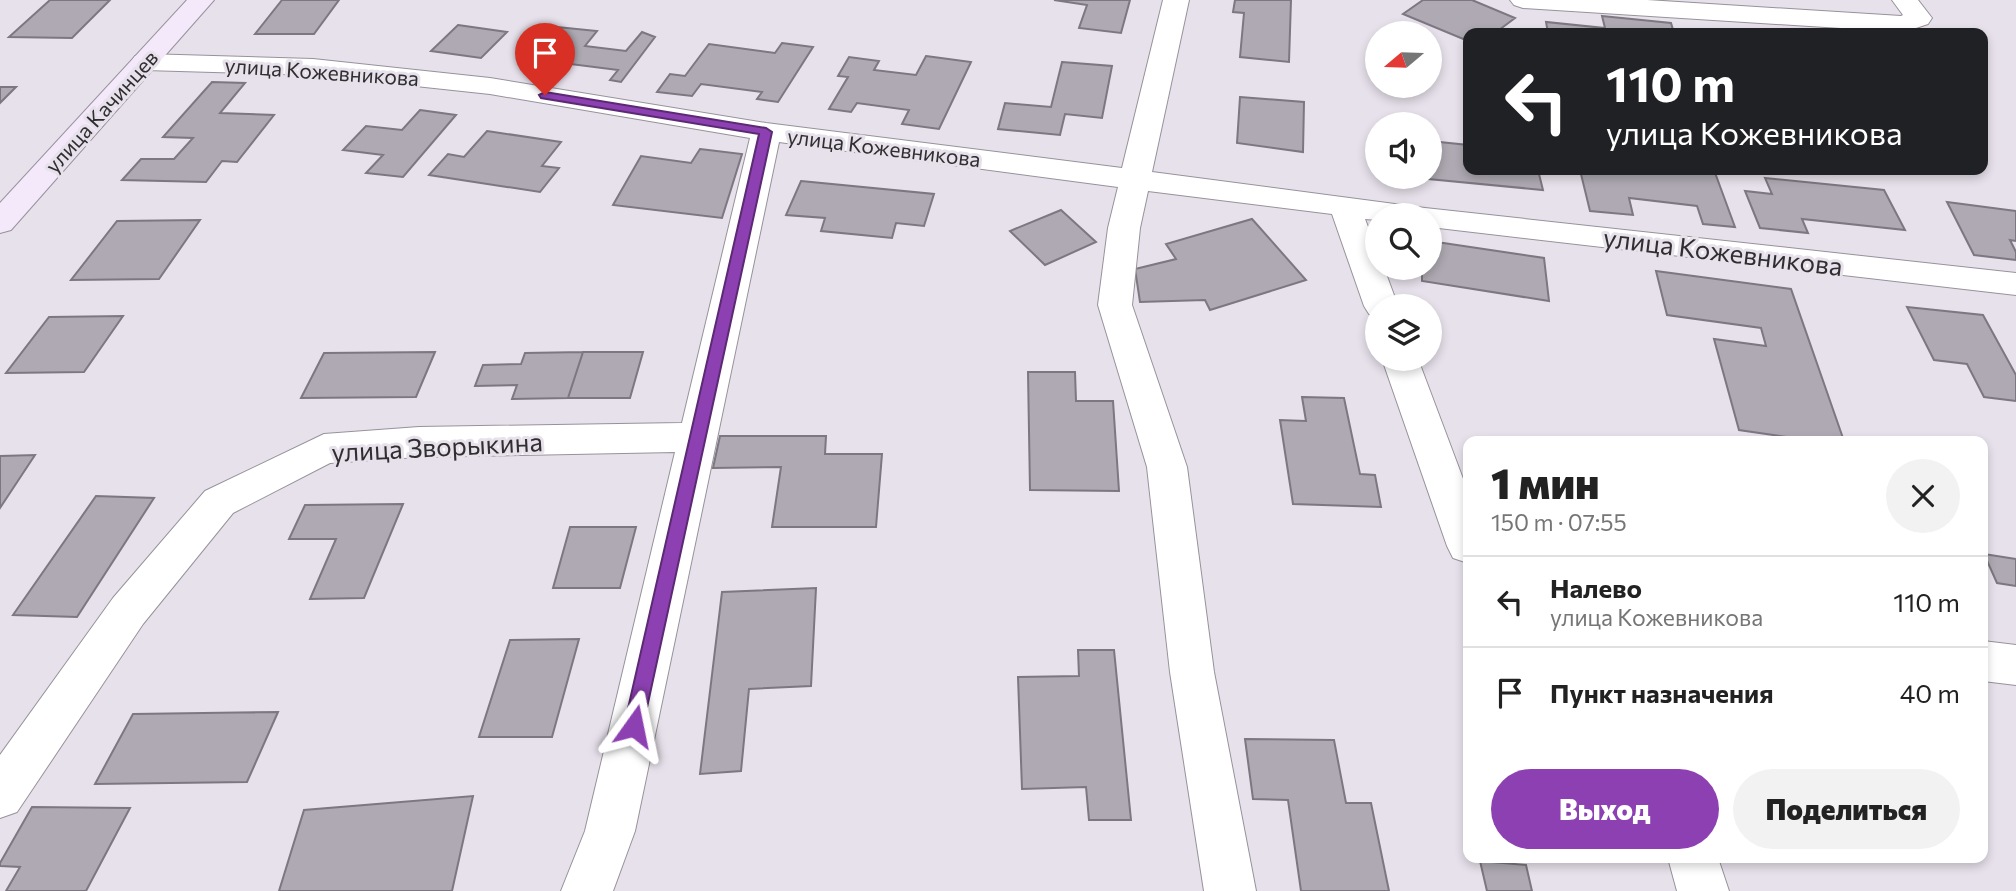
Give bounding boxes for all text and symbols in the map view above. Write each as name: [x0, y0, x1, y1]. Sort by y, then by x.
north arrow: [1365, 21, 1442, 98]
map controls: [1365, 21, 1442, 371]
pin: [515, 23, 575, 95]
icon: arrive: [526, 34, 564, 72]
street label: улица Качинцев: [40, 45, 162, 177]
street label: улица Кожевникова: [224, 52, 420, 90]
text: 110 m: [1606, 52, 1735, 112]
icon: left: [1491, 56, 1582, 147]
button: sound: [1365, 112, 1442, 189]
text: улица Кожевникова: [1606, 112, 1903, 152]
street label: улица Кожевникова: [786, 123, 982, 171]
button: search: [1365, 203, 1442, 280]
street label: улица Кожевникова: [1602, 221, 1844, 281]
button: layers: [1365, 294, 1442, 371]
street label: улица Зворыкина: [331, 425, 543, 467]
text: 1 мин: [1491, 456, 1600, 508]
button: close: [1886, 459, 1960, 533]
text: 150 m · 07:55: [1491, 508, 1627, 536]
text: Налево: [1550, 572, 1642, 603]
icon: left: [1491, 583, 1529, 621]
text: 110 m: [1893, 586, 1960, 617]
text: улица Кожевникова: [1550, 603, 1763, 631]
icon: arrive: [1491, 674, 1529, 712]
text: Пункт назначения: [1550, 677, 1774, 708]
text: 40 m: [1900, 677, 1960, 708]
position arrow: [597, 689, 671, 763]
button: Выход: [1491, 769, 1719, 849]
button: Поделиться: [1733, 769, 1960, 849]

